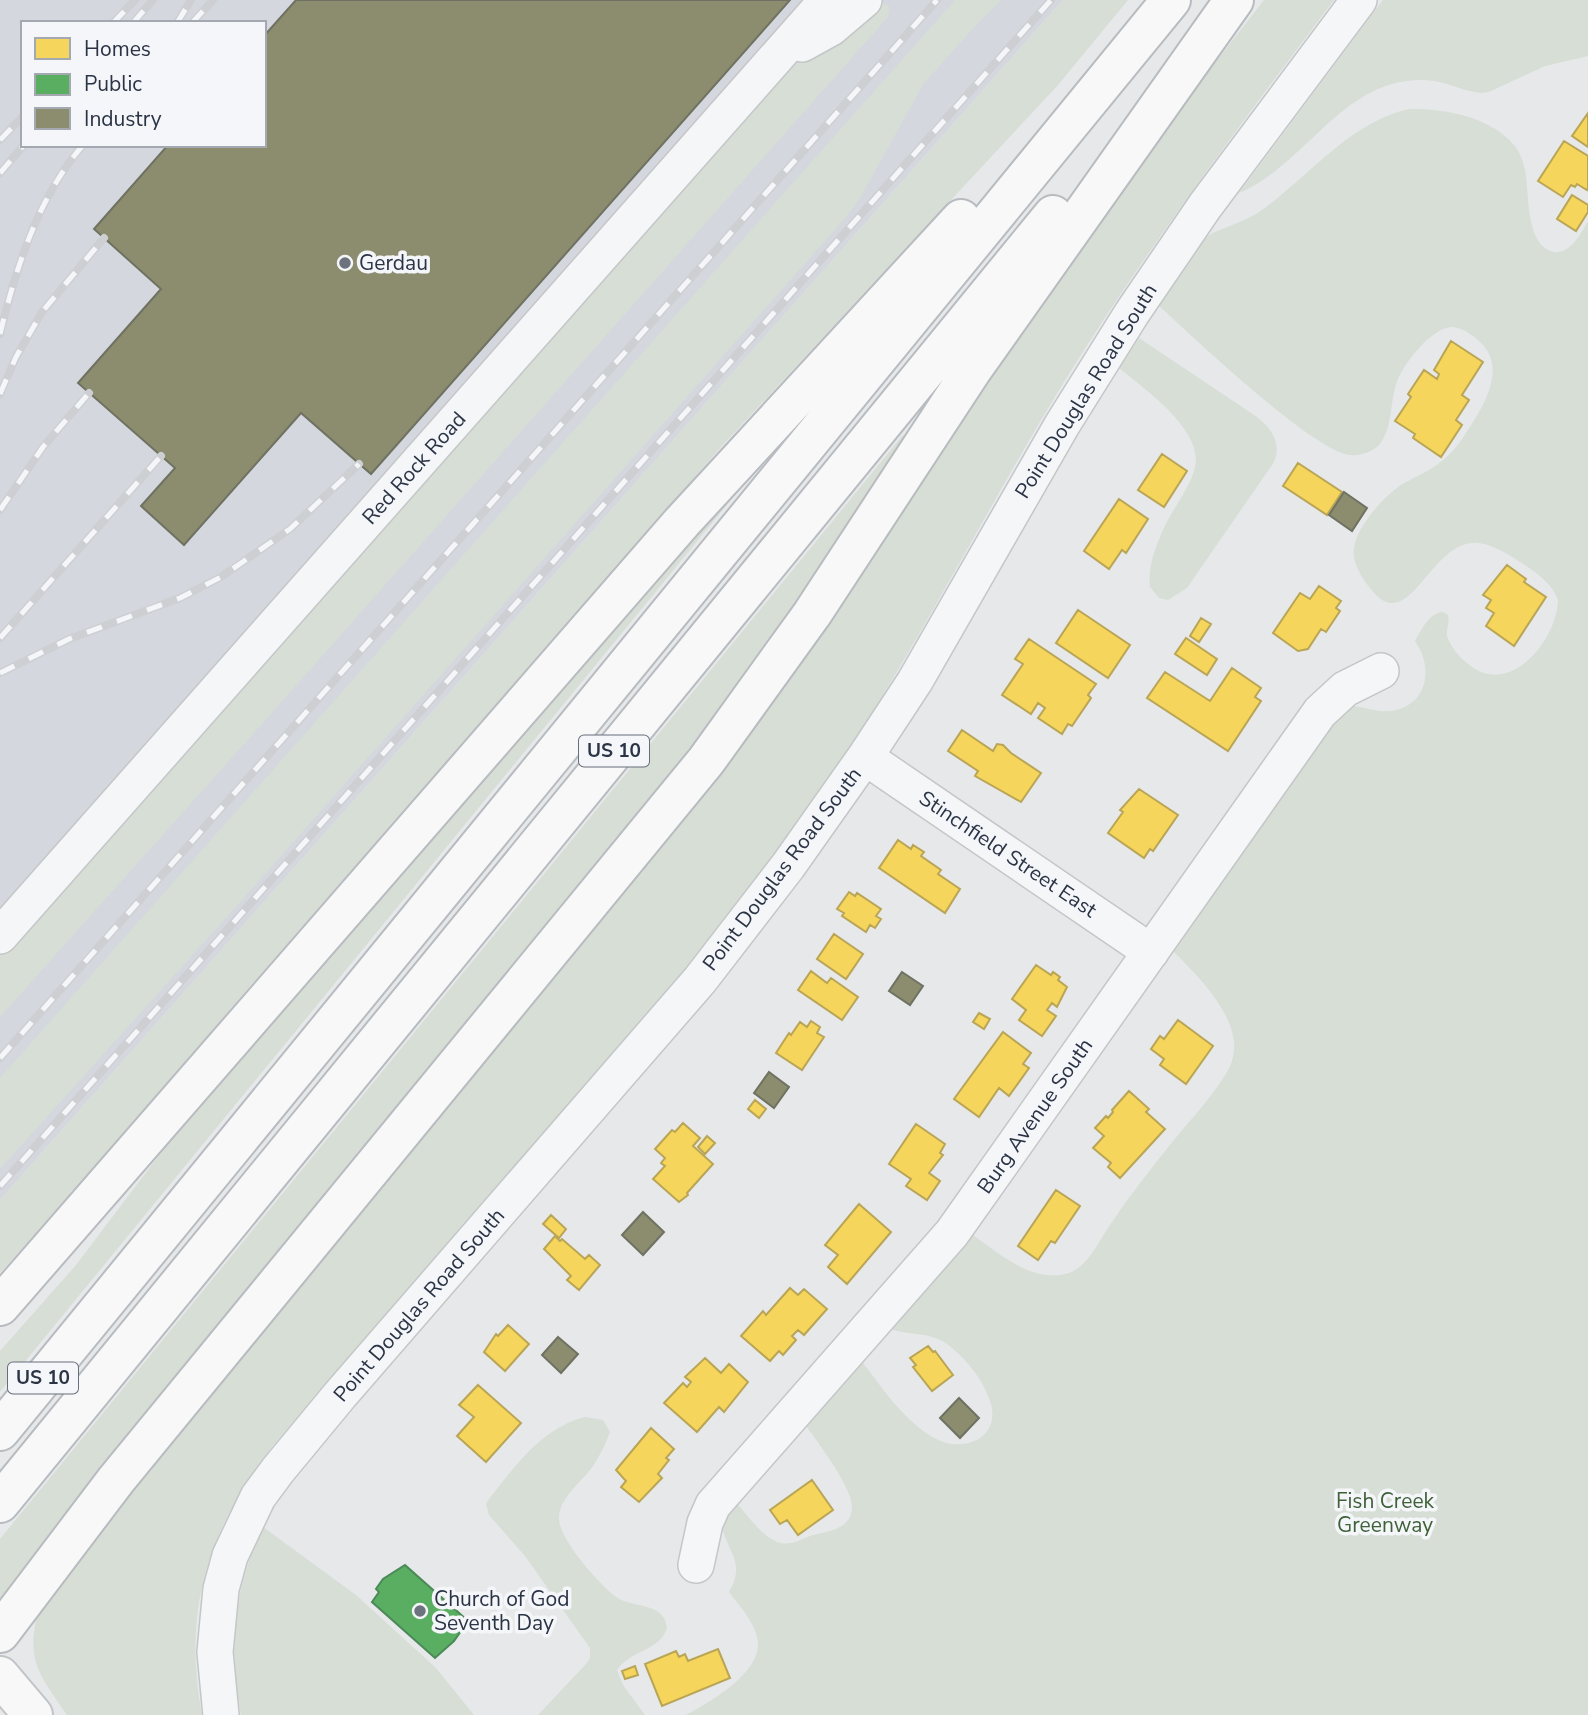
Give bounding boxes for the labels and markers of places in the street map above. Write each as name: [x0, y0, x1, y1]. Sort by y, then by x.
place label: Gerdau: [359, 249, 428, 277]
marker: Gerdau: [337, 255, 353, 271]
place label: Church of God Seventh Day: [434, 1585, 569, 1637]
marker: Church of God Seventh Day: [412, 1603, 428, 1619]

